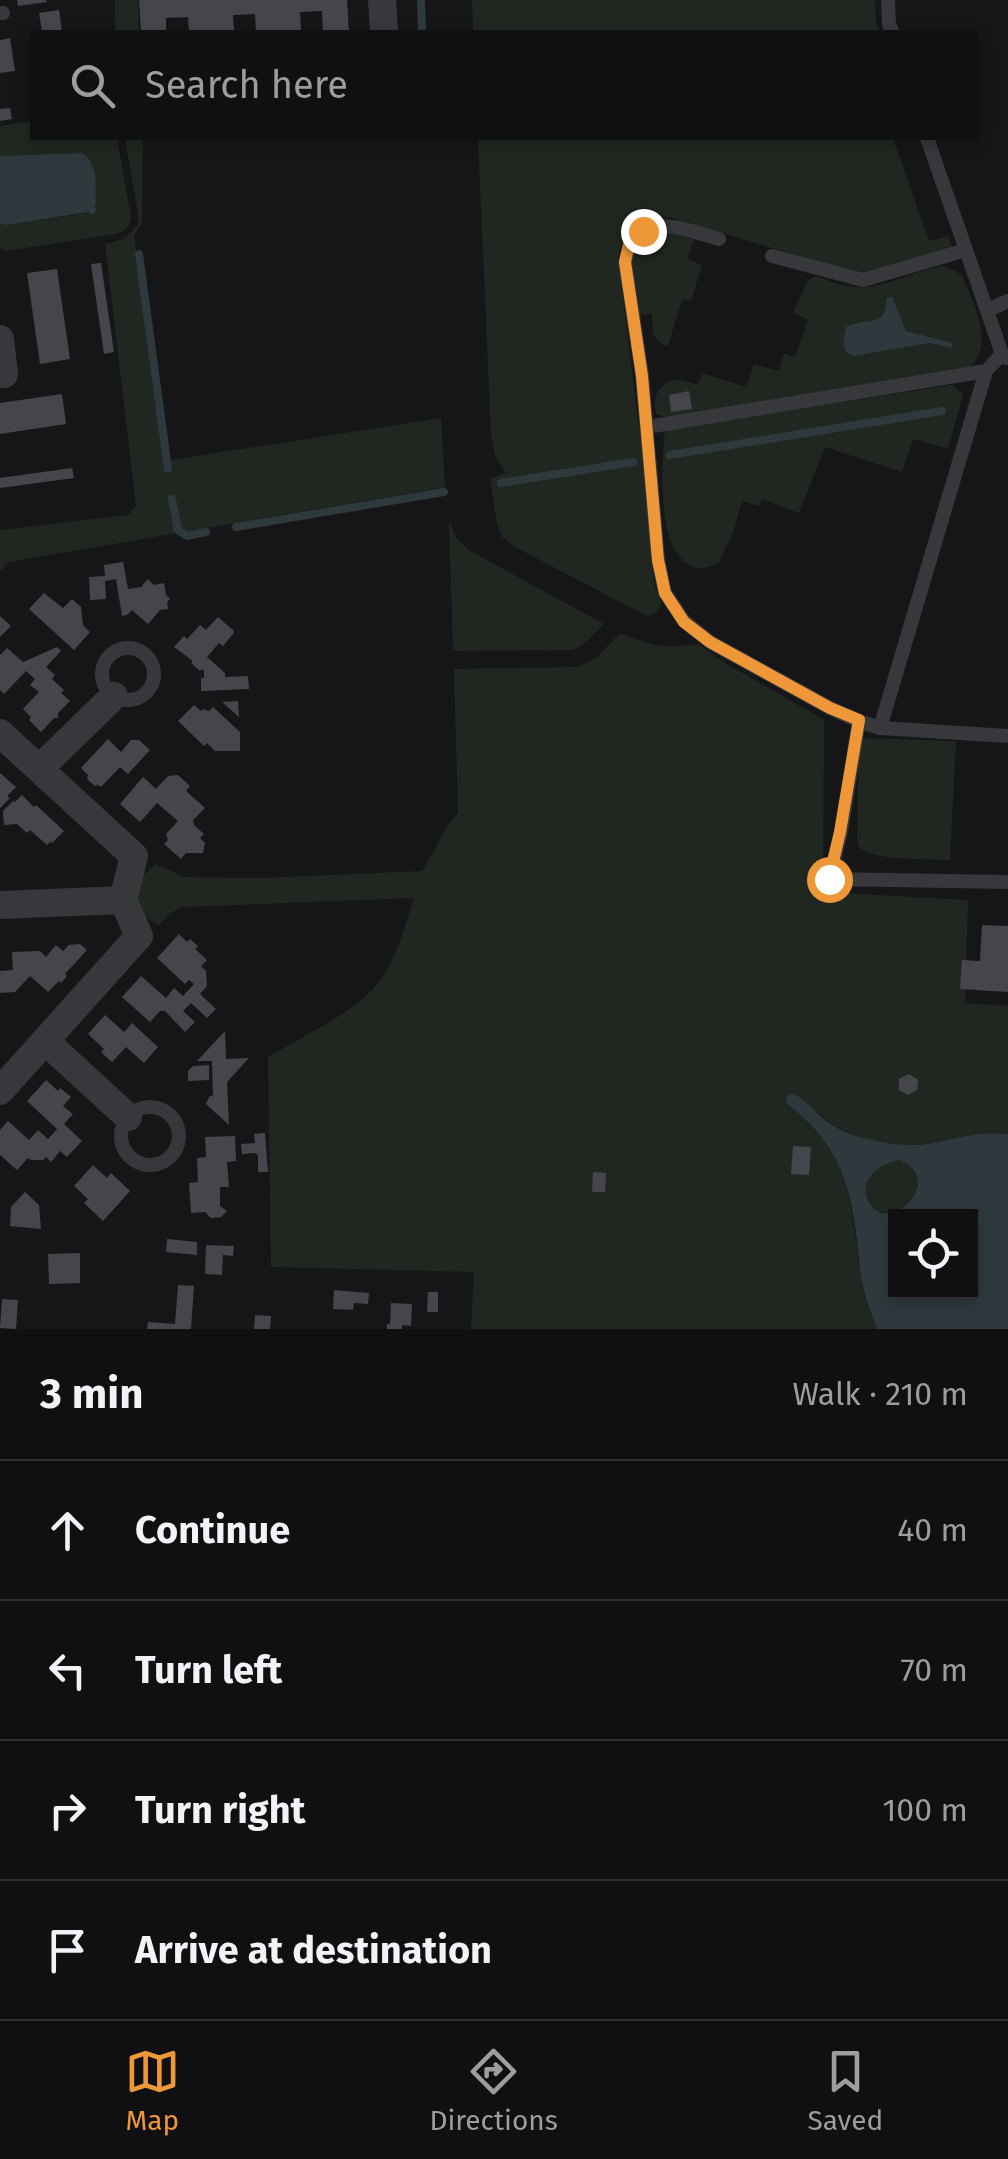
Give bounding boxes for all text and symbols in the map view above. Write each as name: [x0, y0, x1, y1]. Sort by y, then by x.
search box: [30, 30, 978, 140]
icon: search: [65, 58, 120, 113]
text: Search here: [145, 62, 348, 108]
route end: [621, 209, 667, 255]
route start: [807, 857, 853, 903]
map controls: [888, 1209, 978, 1299]
button: locate: [888, 1209, 978, 1299]
text: 3 min: [40, 1369, 143, 1419]
text: Walk · 210 m: [792, 1375, 968, 1413]
icon: ahead: [40, 1503, 95, 1558]
text: Continue: [135, 1507, 290, 1553]
text: 40 m: [897, 1511, 968, 1549]
icon: left: [40, 1643, 95, 1698]
text: Turn left: [135, 1647, 282, 1693]
text: 70 m: [900, 1651, 968, 1689]
icon: right: [40, 1783, 95, 1838]
text: Turn right: [135, 1787, 305, 1833]
text: 100 m: [883, 1791, 968, 1829]
icon: arrive: [40, 1923, 95, 1978]
text: Arrive at destination: [135, 1927, 492, 1973]
tab: Map: [125, 2044, 180, 2137]
tab: Directions: [429, 2044, 558, 2137]
tab: Saved: [807, 2044, 883, 2137]

